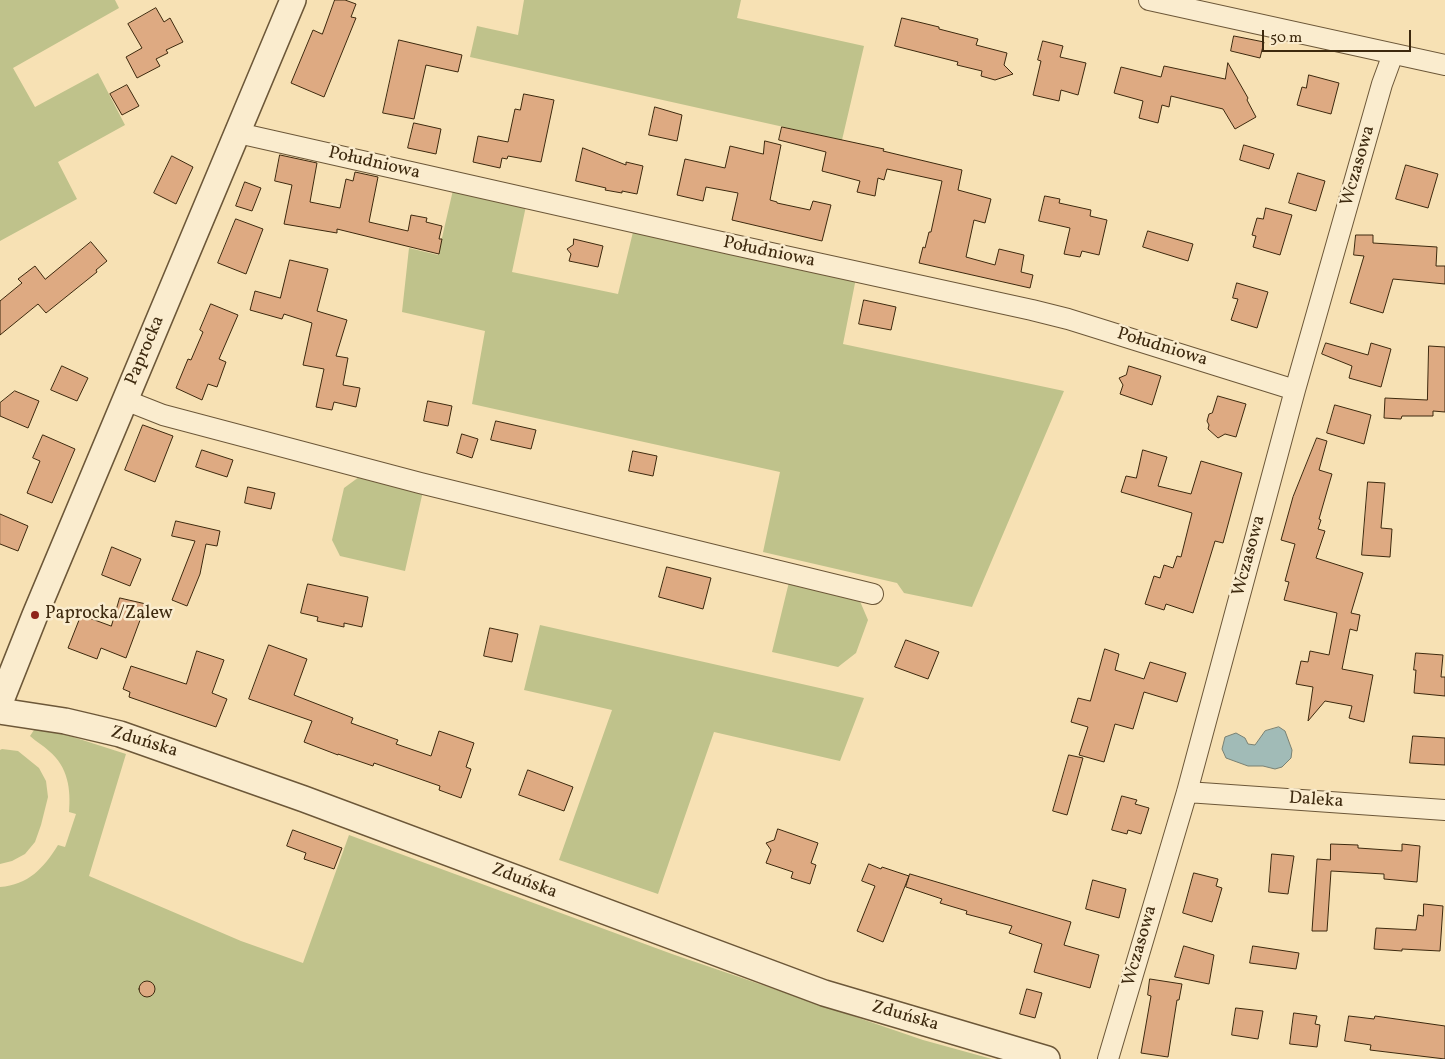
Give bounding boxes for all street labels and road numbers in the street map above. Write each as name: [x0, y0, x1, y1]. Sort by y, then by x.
street label: Wczasowa: [1337, 123, 1381, 209]
street label: Południowa: [326, 143, 422, 185]
street label: Południowa: [721, 233, 817, 273]
street label: Paprocka: [122, 313, 170, 389]
street label: Południowa: [1114, 324, 1210, 372]
street label: Wczasowa: [1229, 513, 1271, 599]
street label: Zduńska: [108, 723, 180, 763]
street label: Daleka: [1288, 788, 1344, 814]
street label: Zduńska: [488, 860, 560, 904]
street label: Wczasowa: [1119, 903, 1163, 989]
street label: Zduńska: [869, 997, 941, 1037]

